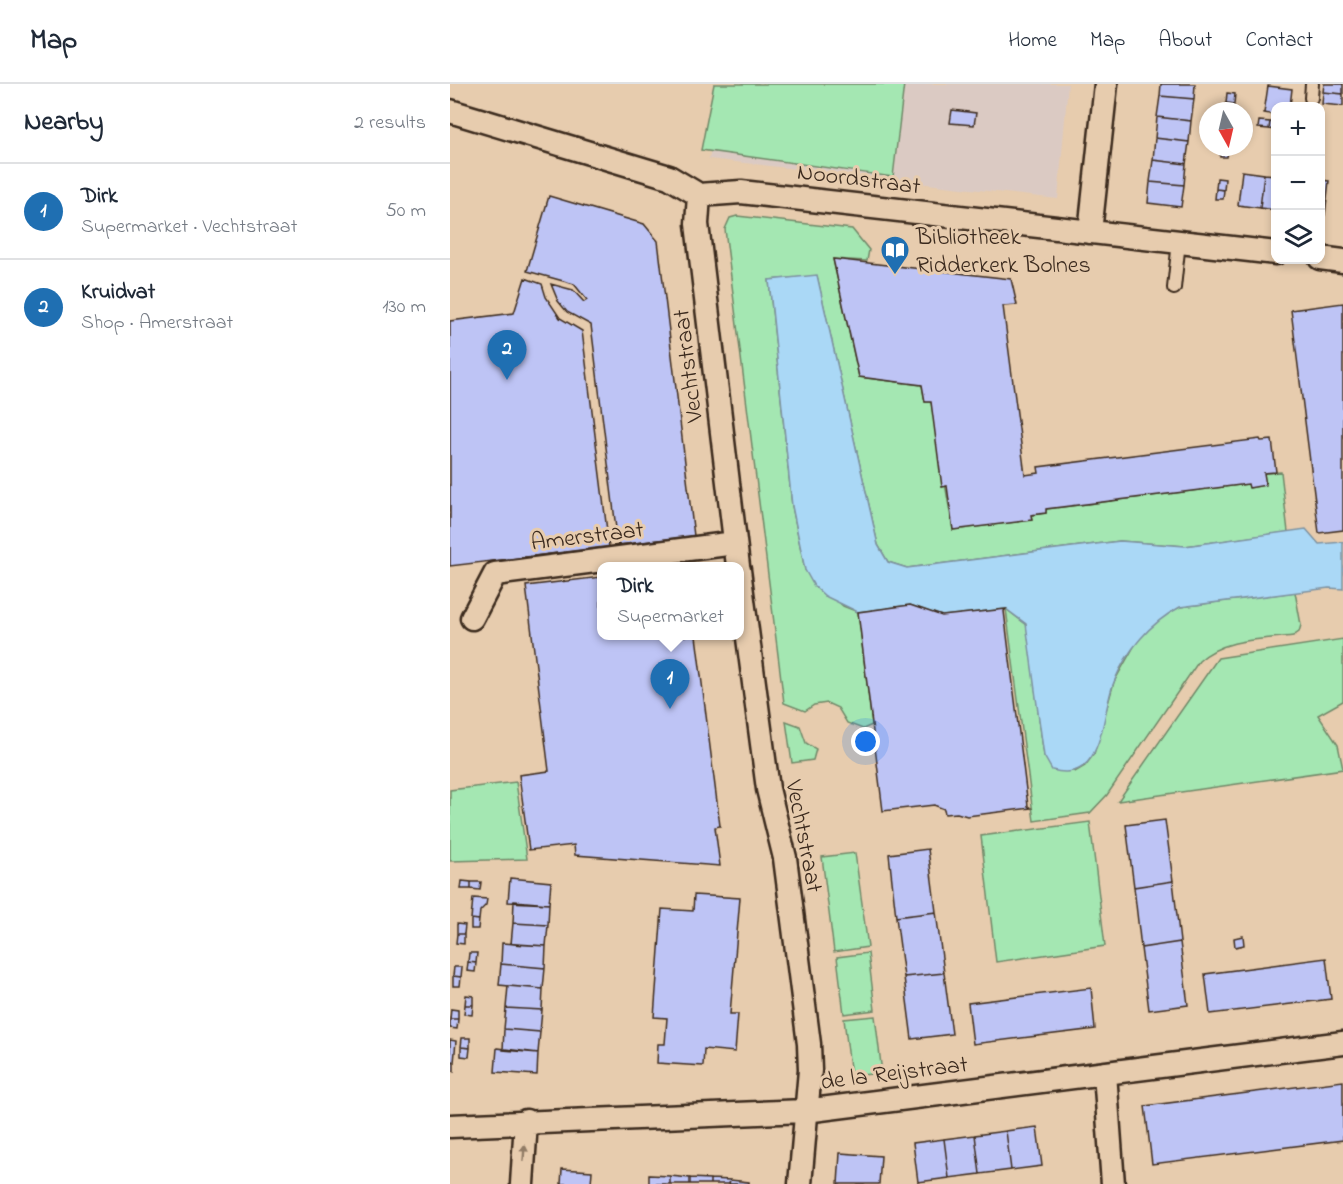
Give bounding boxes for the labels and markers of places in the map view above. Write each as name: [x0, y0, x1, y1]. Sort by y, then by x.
place label: Bibliotheek Ridderkerk Bolnes: [915, 221, 1091, 284]
library icon: Bibliotheek Ridderkerk Bolnes: [879, 234, 911, 276]
pin: 2: [488, 330, 526, 380]
pin: 1: [650, 660, 690, 709]

